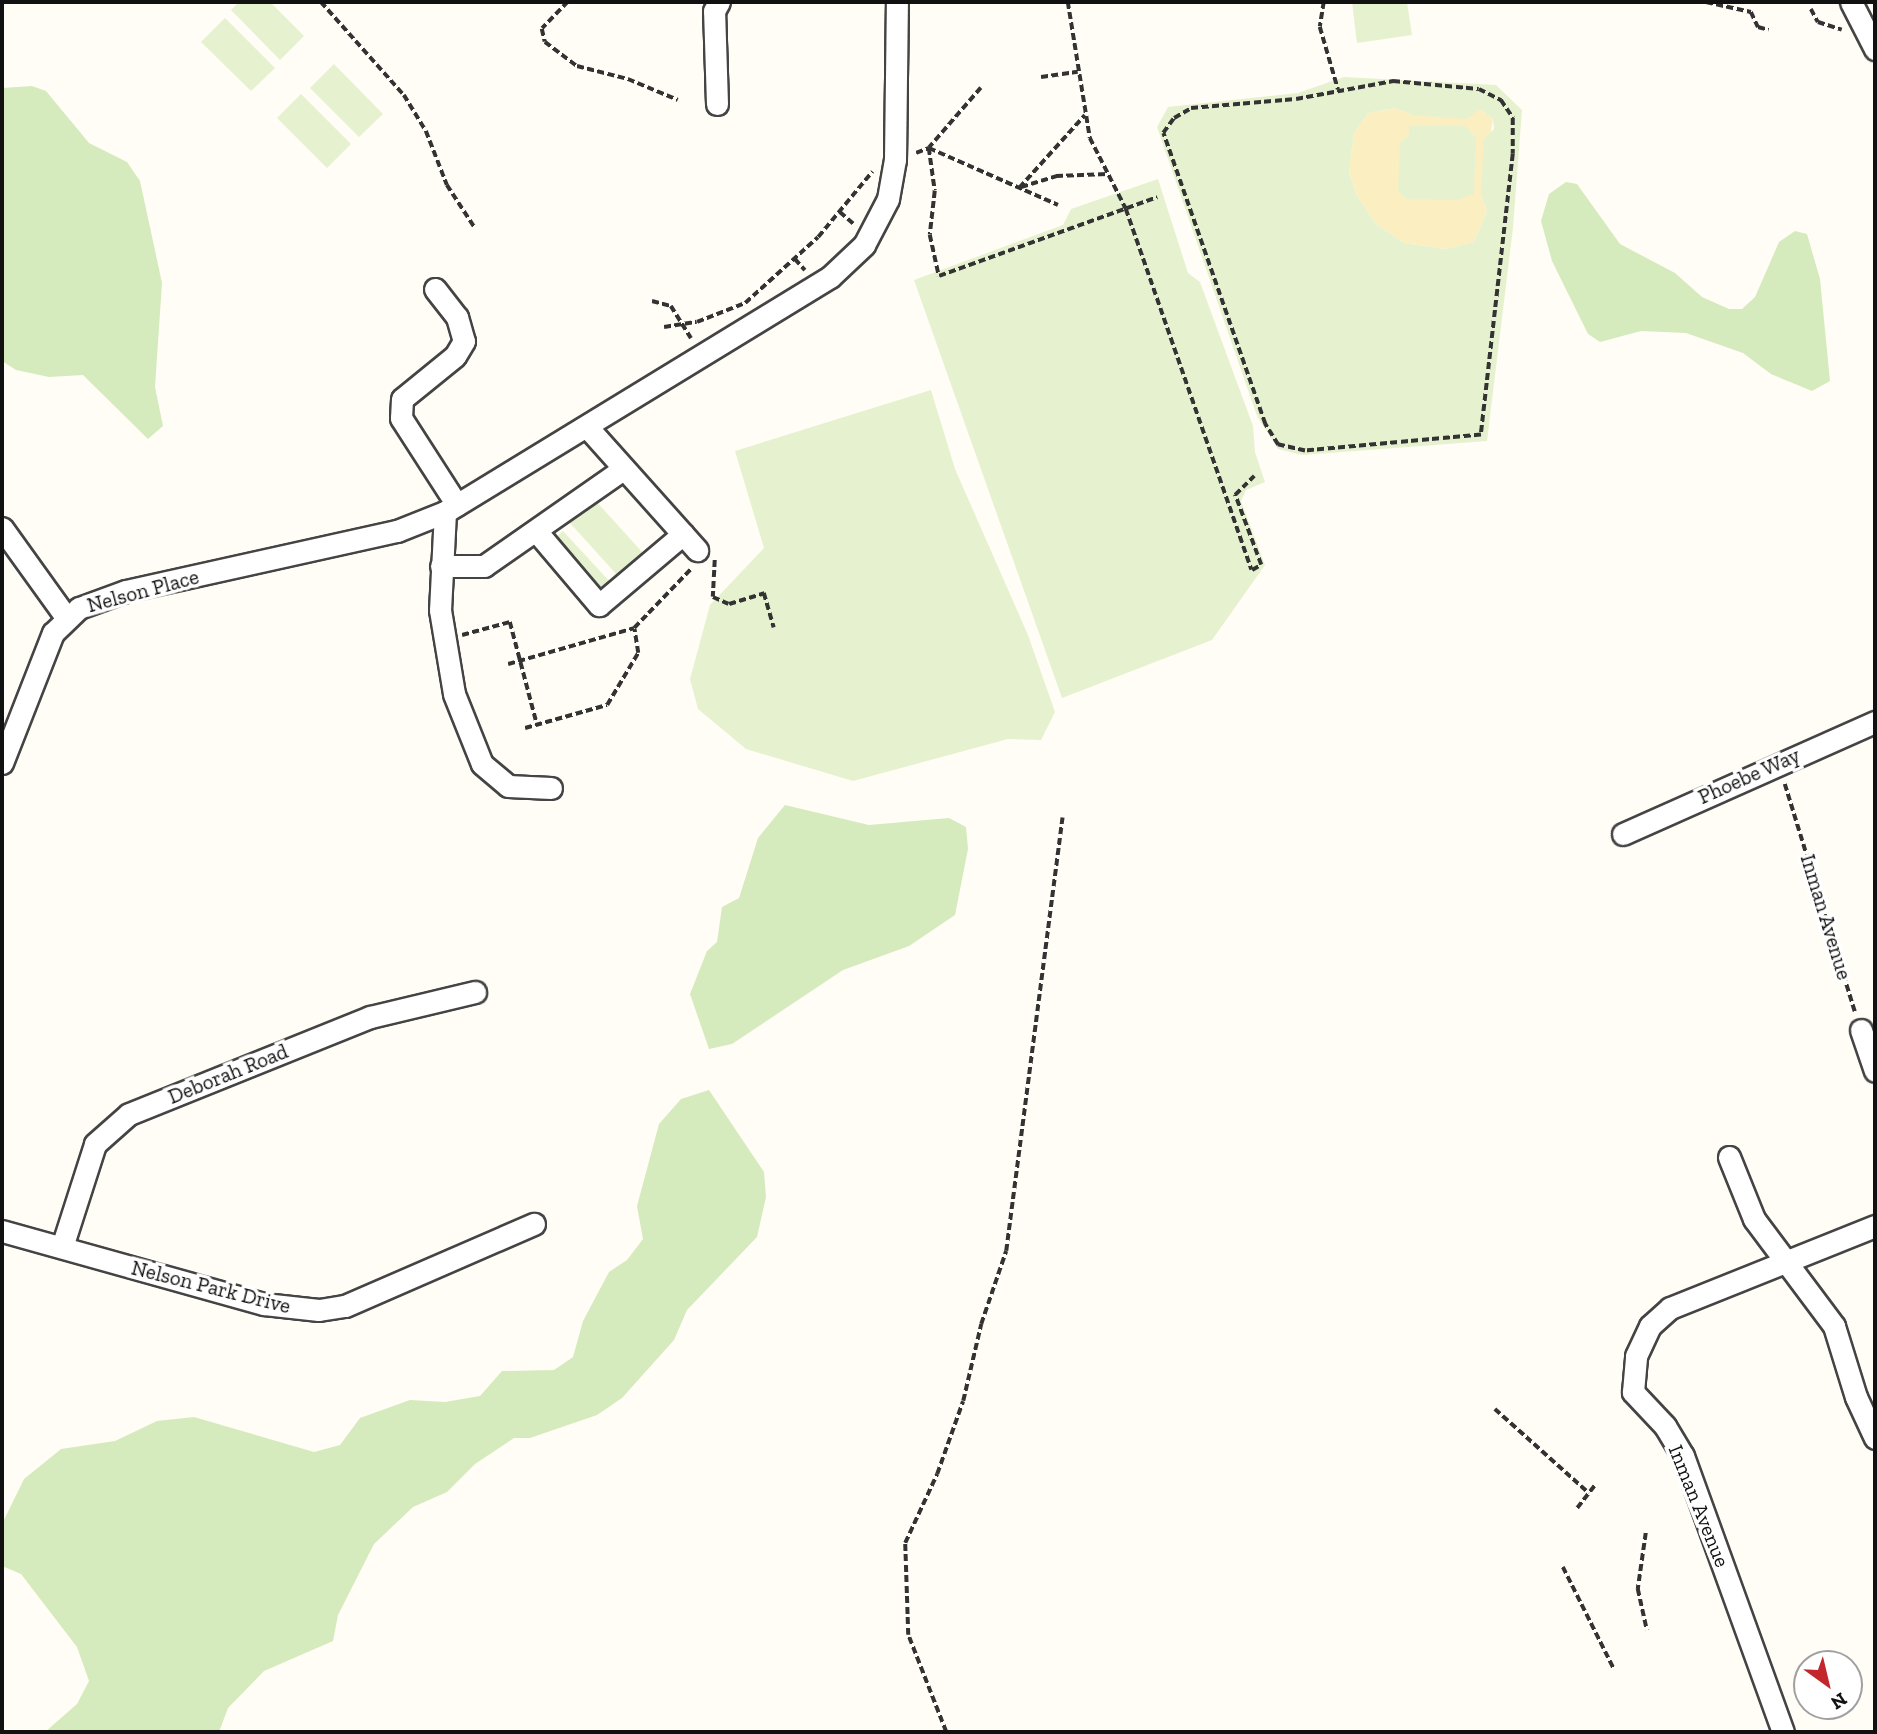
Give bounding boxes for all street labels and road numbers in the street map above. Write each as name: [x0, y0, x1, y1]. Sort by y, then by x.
street label: Nelson Place: [84, 564, 202, 618]
street label: Phoebe Way: [1694, 742, 1804, 810]
street label: Inman Avenue: [1795, 851, 1857, 983]
street label: Deborah Road: [164, 1038, 292, 1110]
street label: Nelson Park Drive: [129, 1255, 293, 1319]
street label: Inman Avenue: [1663, 1441, 1735, 1571]

